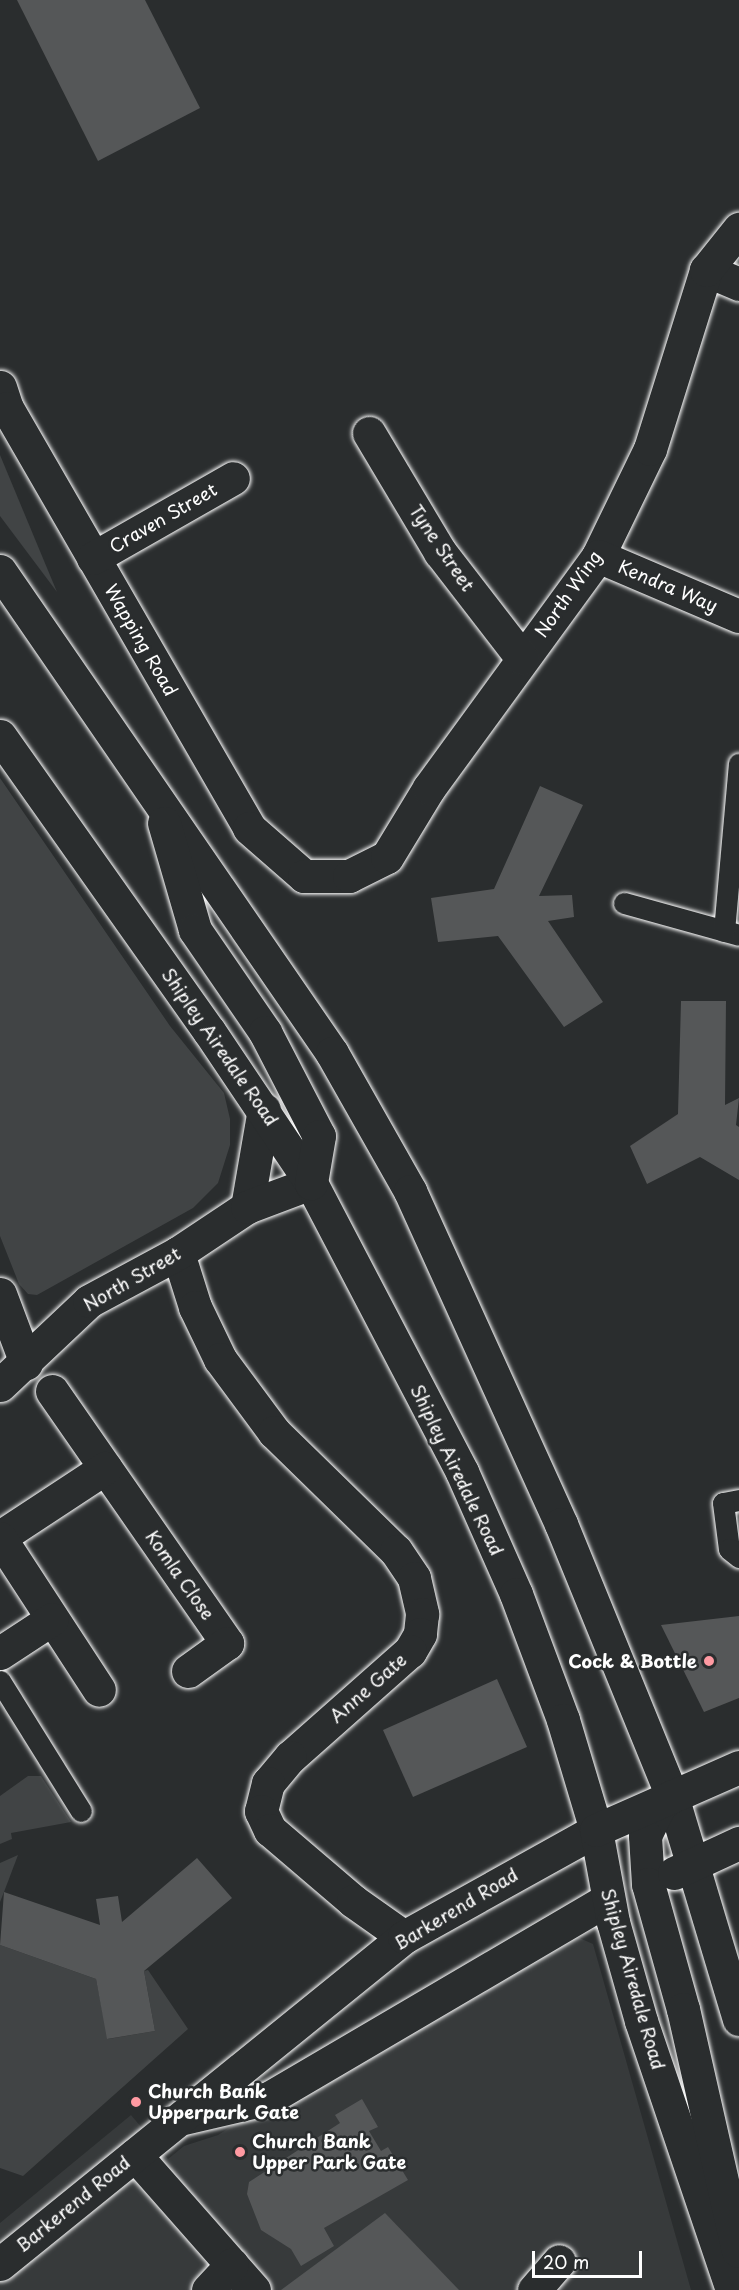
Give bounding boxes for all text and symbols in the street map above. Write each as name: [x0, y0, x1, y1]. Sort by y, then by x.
street label: Craven Street: [105, 478, 221, 558]
street label: Tyne Street: [405, 500, 479, 596]
street label: North Wing: [530, 546, 606, 642]
street label: Kendra Way: [615, 555, 721, 617]
street label: Wapping Road: [100, 581, 182, 699]
street label: Shipley Airedale Road: [156, 962, 284, 1132]
street label: North Street: [79, 1242, 185, 1316]
street label: Shipley Airedale Road: [405, 1379, 509, 1561]
street label: Komla Close: [141, 1526, 219, 1624]
street label: Anne Gate: [325, 1649, 411, 1727]
place label: Cock & Bottle: [568, 1650, 697, 1672]
marker: Cock & Bottle: [702, 1654, 716, 1668]
street label: Barkerend Road: [390, 1864, 522, 1954]
street label: Shipley Airedale Road: [596, 1884, 670, 2074]
place label: Church Bank Upperpark Gate: [148, 2081, 298, 2124]
marker: Church Bank Upperpark Gate: [129, 2095, 143, 2109]
place label: Church Bank Upper Park Gate: [252, 2131, 408, 2174]
marker: Church Bank Upper Park Gate: [233, 2145, 247, 2159]
street label: Barkerend Road: [12, 2152, 134, 2256]
scale bar: [535, 2239, 644, 2277]
text: 20 m: [543, 2248, 589, 2275]

